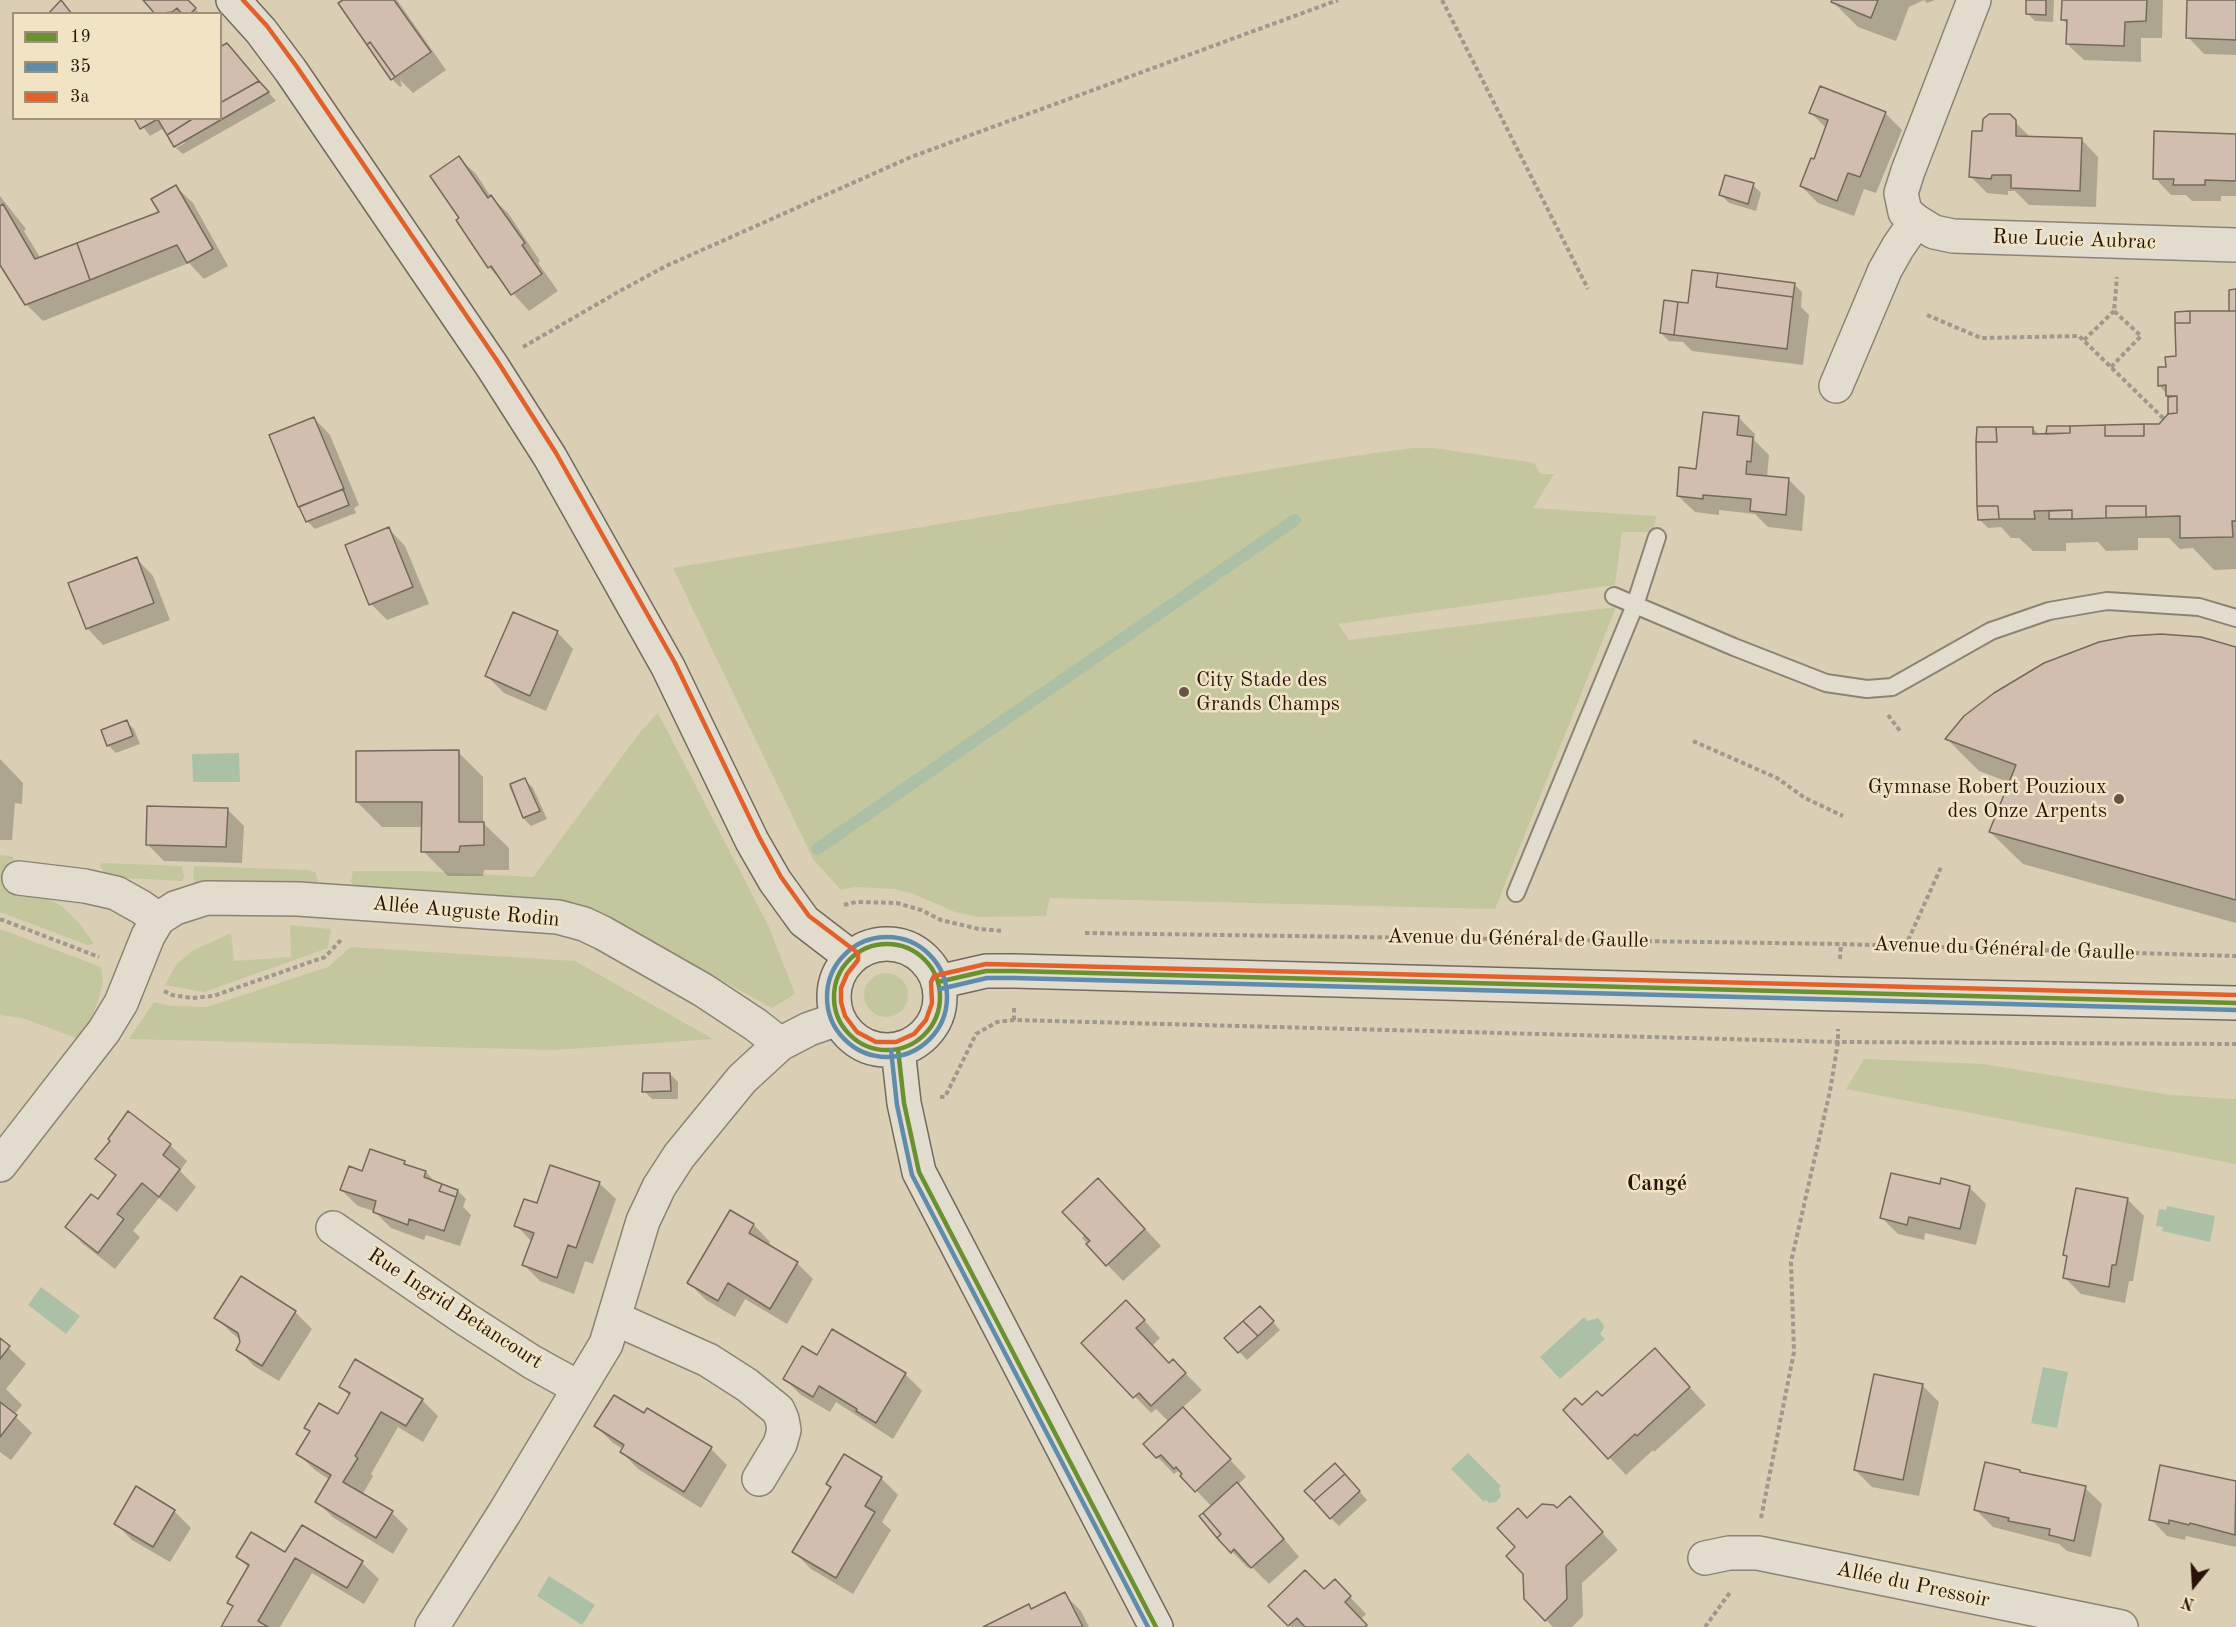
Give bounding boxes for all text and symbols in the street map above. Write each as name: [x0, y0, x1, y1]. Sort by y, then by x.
legend: [12, 12, 222, 120]
text: 19: [70, 28, 91, 46]
text: 35: [70, 58, 91, 76]
text: 3a: [70, 88, 89, 106]
street label: Rue Lucie Aubrac: [1992, 225, 2156, 255]
place label: City Stade des Grands Champs: [1196, 667, 1340, 717]
marker: City Stade des Grands Champs: [1177, 685, 1191, 699]
place label: Gymnase Robert Pouzioux des Onze Arpents: [1868, 774, 2107, 824]
marker: Gymnase Robert Pouzioux des Onze Arpents: [2112, 792, 2126, 806]
street label: Allée Auguste Rodin: [371, 891, 561, 933]
street label: Avenue du Général de Gaulle: [1387, 924, 1649, 954]
street label: Avenue du Général de Gaulle: [1873, 932, 2135, 966]
district label: Cangé: [1627, 1171, 1687, 1197]
street label: Rue Ingrid Betancourt: [363, 1243, 547, 1375]
north arrow: [2164, 1555, 2224, 1615]
street label: Allée du Pressoir: [1834, 1556, 1992, 1614]
text: N: [2180, 1593, 2197, 1612]

